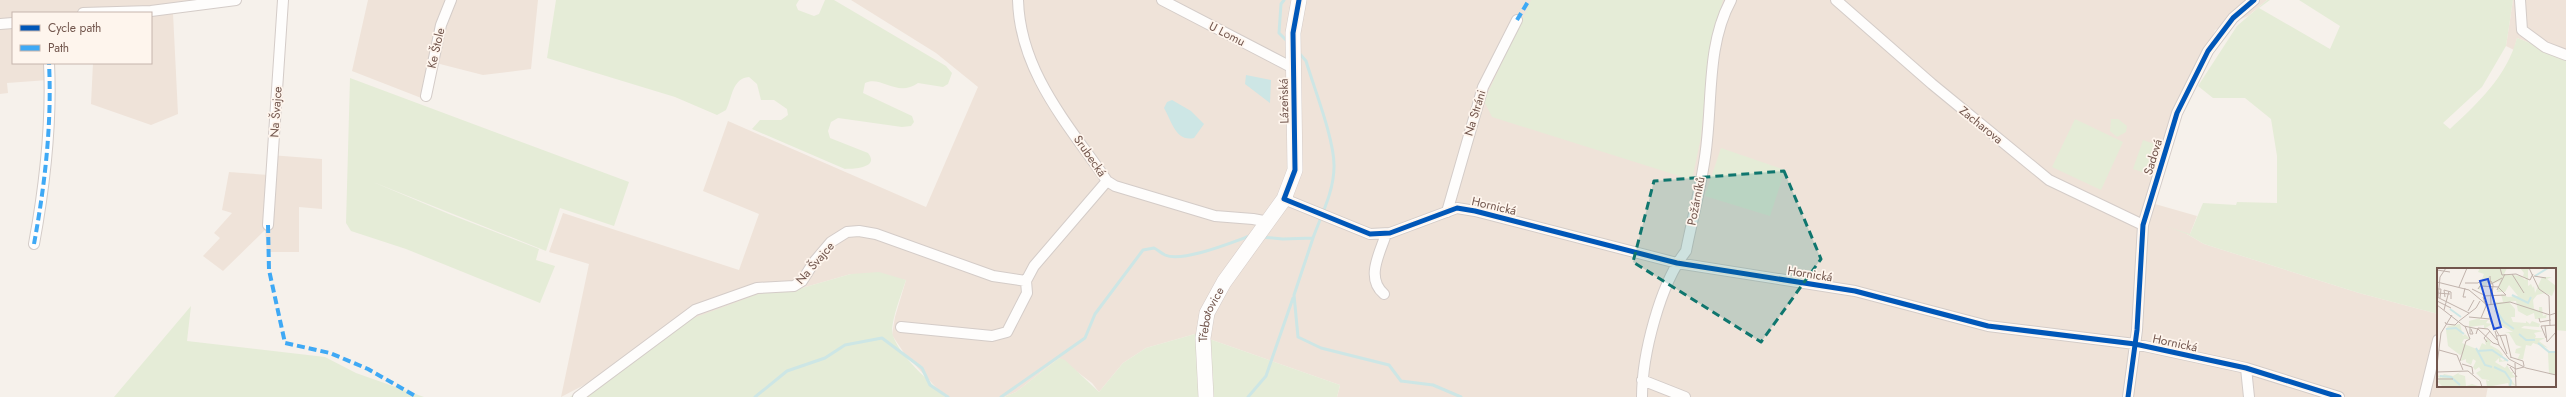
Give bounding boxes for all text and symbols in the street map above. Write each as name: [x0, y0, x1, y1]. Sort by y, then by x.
legend: [12, 12, 152, 64]
street label: U Lomu: [1206, 17, 1248, 51]
text: Cycle path: [48, 19, 101, 37]
street label: Ke Štole: [423, 26, 449, 70]
text: Path: [48, 39, 69, 57]
street label: Lázeňská: [1275, 78, 1293, 124]
street label: Na Švajce: [265, 86, 287, 138]
street label: Na Stráni: [1459, 88, 1491, 138]
street label: Zacharova: [1955, 102, 2007, 148]
street label: Srubecká: [1069, 132, 1111, 180]
street label: Sadová: [2139, 137, 2167, 177]
street label: Požárníků: [1682, 175, 1710, 227]
street label: Hornická: [1470, 192, 1518, 220]
street label: Na Švajce: [791, 238, 839, 288]
street label: Hornická: [1786, 262, 1834, 286]
inset map: [2437, 268, 2556, 387]
street label: Třebotovice: [1194, 284, 1229, 342]
street label: Hornická: [2151, 329, 2199, 357]

